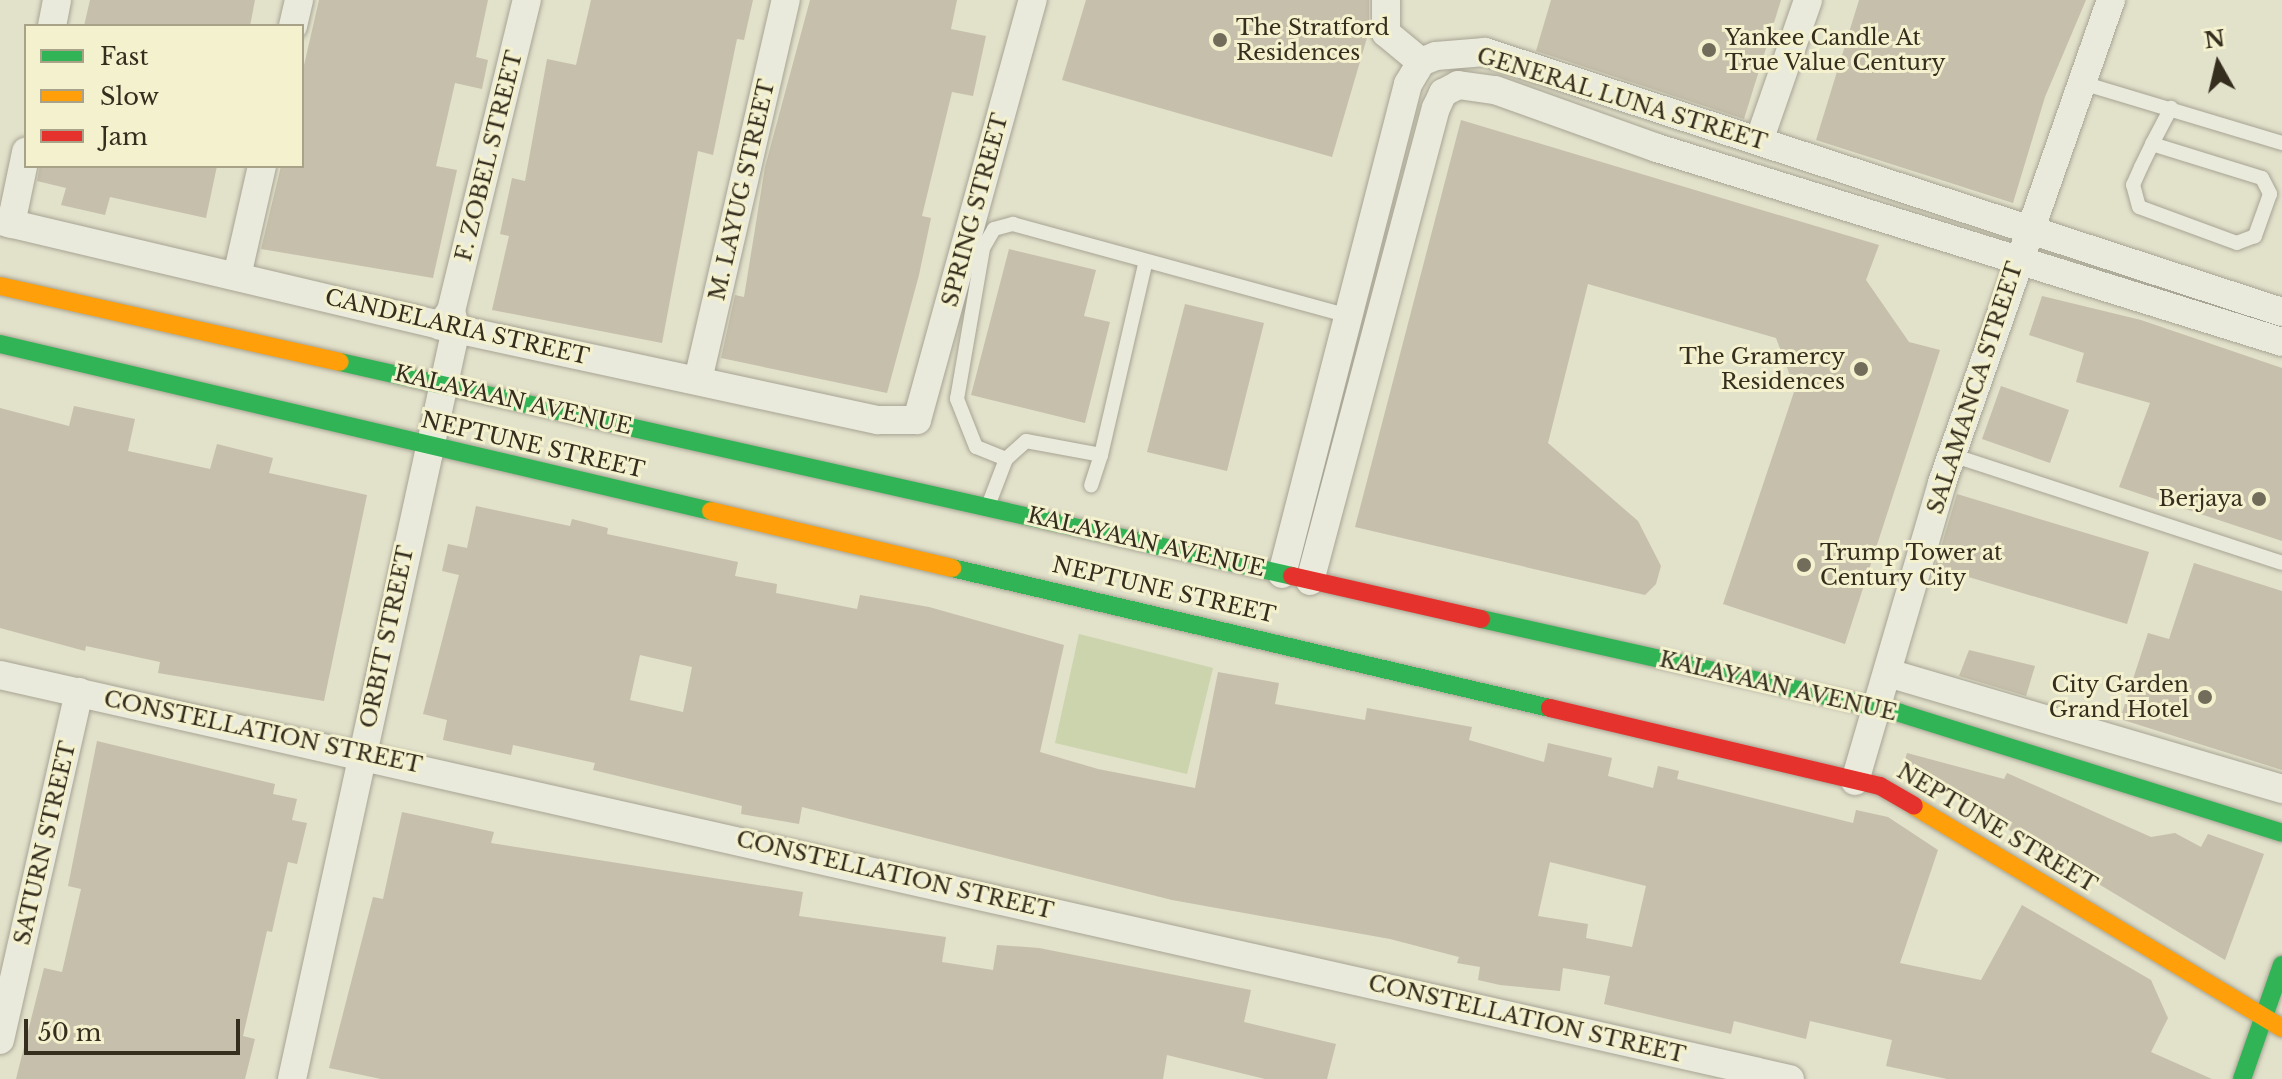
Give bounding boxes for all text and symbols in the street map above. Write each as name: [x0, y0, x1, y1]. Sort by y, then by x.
place label: The Stratford Residences: [1236, 14, 1389, 66]
legend: [24, 24, 304, 168]
place label: Yankee Candle At True Value Century: [1725, 24, 1946, 76]
north arrow: [2178, 24, 2258, 104]
text: N: [2202, 25, 2227, 55]
marker: The Stratford Residences: [1211, 31, 1229, 49]
marker: Yankee Candle At True Value Century: [1700, 41, 1718, 59]
text: Fast: [100, 42, 148, 71]
street label: GENERAL LUNA STREET: [1473, 42, 1771, 156]
street label: F. ZOBEL STREET: [450, 48, 528, 264]
street label: M. LAYUG STREET: [704, 77, 780, 303]
text: Slow: [100, 82, 159, 111]
street label: SPRING STREET: [936, 110, 1014, 310]
text: Jam: [100, 122, 148, 151]
street label: SALAMANCA STREET: [1922, 258, 2028, 518]
street label: CANDELARIA STREET: [322, 284, 592, 370]
place label: The Gramercy Residences: [1679, 343, 1845, 394]
street label: KALAYAAN AVENUE: [391, 360, 635, 440]
marker: The Gramercy Residences: [1852, 360, 1870, 378]
street label: NEPTUNE STREET: [419, 406, 647, 484]
place label: Berjaya: [2159, 486, 2243, 512]
marker: Berjaya: [2250, 490, 2268, 508]
street label: KALAYAAN AVENUE: [1024, 502, 1268, 582]
place label: Trump Tower at Century City: [1820, 539, 2004, 590]
street label: ORBIT STREET: [355, 543, 419, 731]
street label: NEPTUNE STREET: [1050, 551, 1278, 629]
marker: Trump Tower at Century City: [1795, 556, 1813, 574]
street label: KALAYAAN AVENUE: [1656, 646, 1900, 726]
place label: City Garden Grand Hotel: [2049, 671, 2189, 722]
street label: CONSTELLATION STREET: [101, 685, 425, 779]
marker: City Garden Grand Hotel: [2196, 688, 2214, 706]
street label: SATURN STREET: [9, 739, 81, 947]
street label: NEPTUNE STREET: [1892, 758, 2102, 898]
street label: CONSTELLATION STREET: [734, 826, 1056, 924]
street label: CONSTELLATION STREET: [1366, 970, 1688, 1068]
scale bar: [28, 1003, 244, 1053]
text: 50 m: [38, 1018, 101, 1047]

